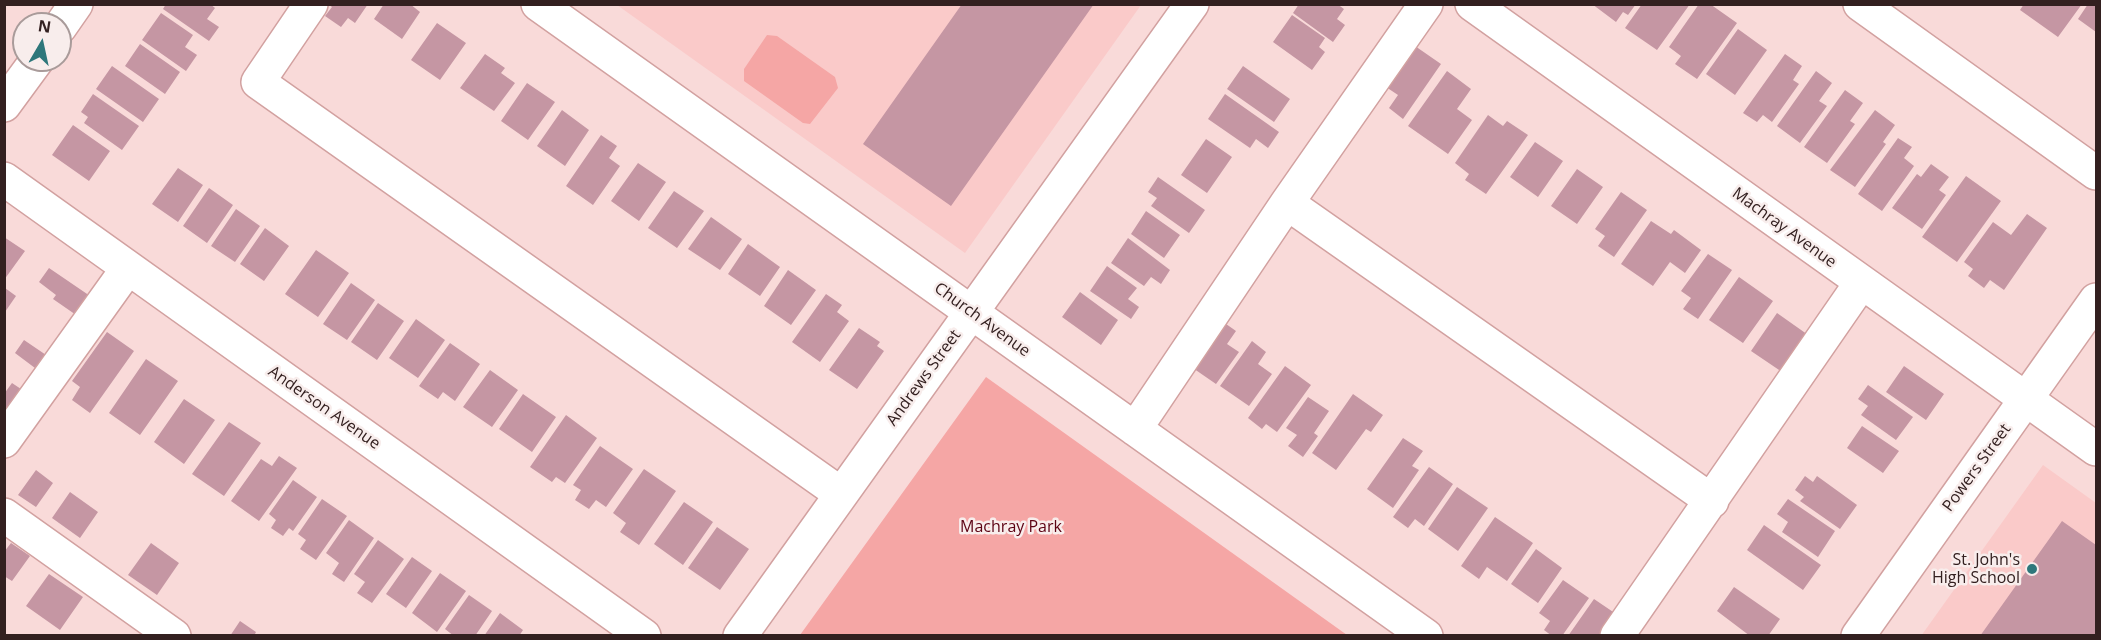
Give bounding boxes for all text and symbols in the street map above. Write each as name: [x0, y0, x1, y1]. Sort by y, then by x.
north arrow: [12, 12, 72, 72]
text: N: [36, 14, 53, 38]
street label: Machray Avenue: [1728, 184, 1840, 272]
street label: Church Avenue: [930, 279, 1034, 361]
street label: Andrews Street: [883, 326, 965, 430]
street label: Anderson Avenue: [264, 362, 384, 454]
street label: Powers Street: [1939, 420, 2015, 516]
park label: Machray Park: [960, 517, 1062, 537]
place label: St. John's High School: [1932, 550, 2020, 588]
marker: St. John's High School: [2025, 562, 2039, 576]

